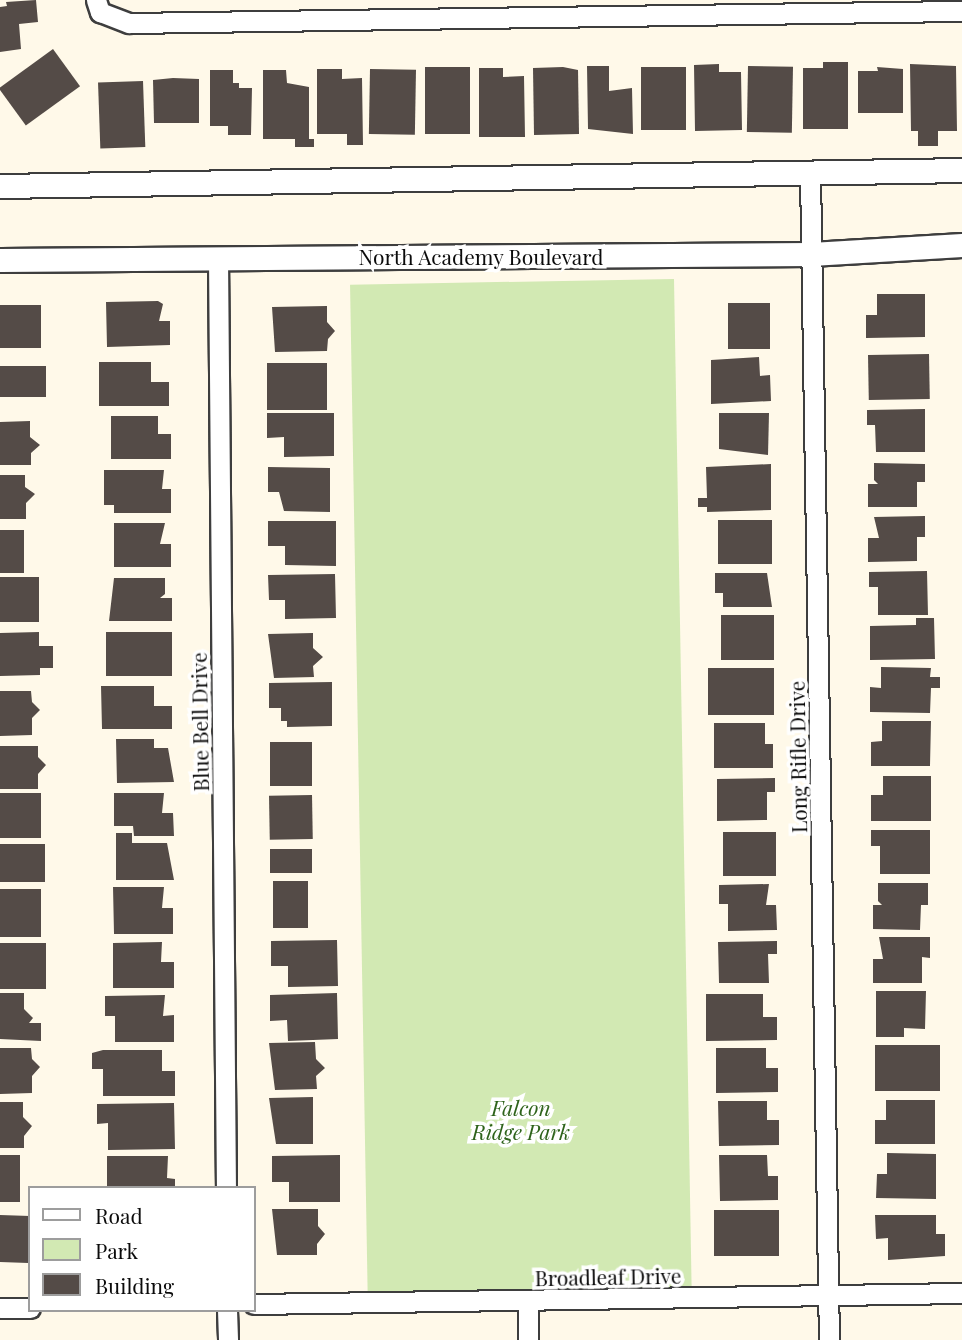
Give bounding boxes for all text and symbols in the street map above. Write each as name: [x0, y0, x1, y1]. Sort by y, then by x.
street label: North Academy Boulevard: [358, 243, 604, 269]
street label: Blue Bell Drive: [185, 652, 213, 792]
street label: Long Rifle Drive: [783, 681, 811, 833]
park label: Falcon Ridge Park: [472, 1094, 570, 1144]
legend: [28, 1186, 256, 1312]
text: Road: [95, 1201, 143, 1229]
text: Park: [95, 1236, 138, 1264]
street label: Broadleaf Drive: [535, 1262, 681, 1290]
text: Building: [95, 1271, 174, 1299]

